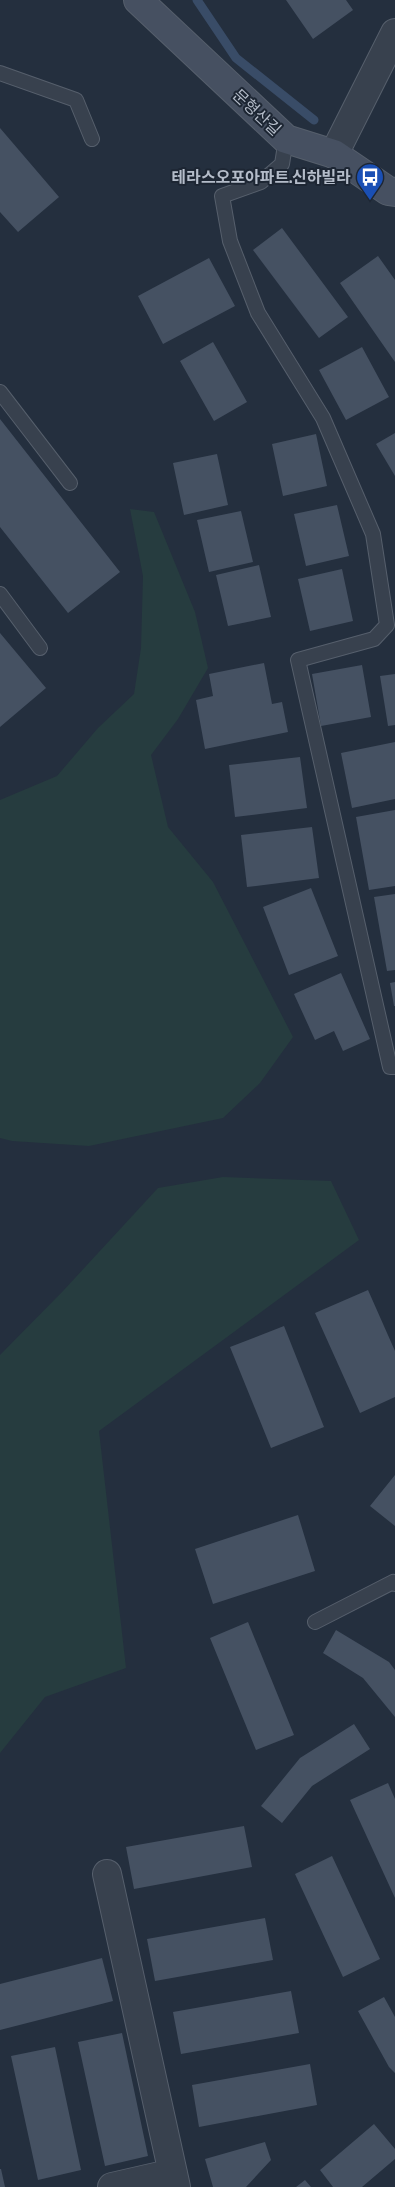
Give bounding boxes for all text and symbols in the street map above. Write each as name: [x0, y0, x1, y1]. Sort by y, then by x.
street label: 문형산길: [229, 85, 285, 139]
bus stop icon: 테라스오포아파트.신하빌라: [355, 162, 385, 201]
place label: 테라스오포아파트.신하빌라: [172, 168, 351, 186]

